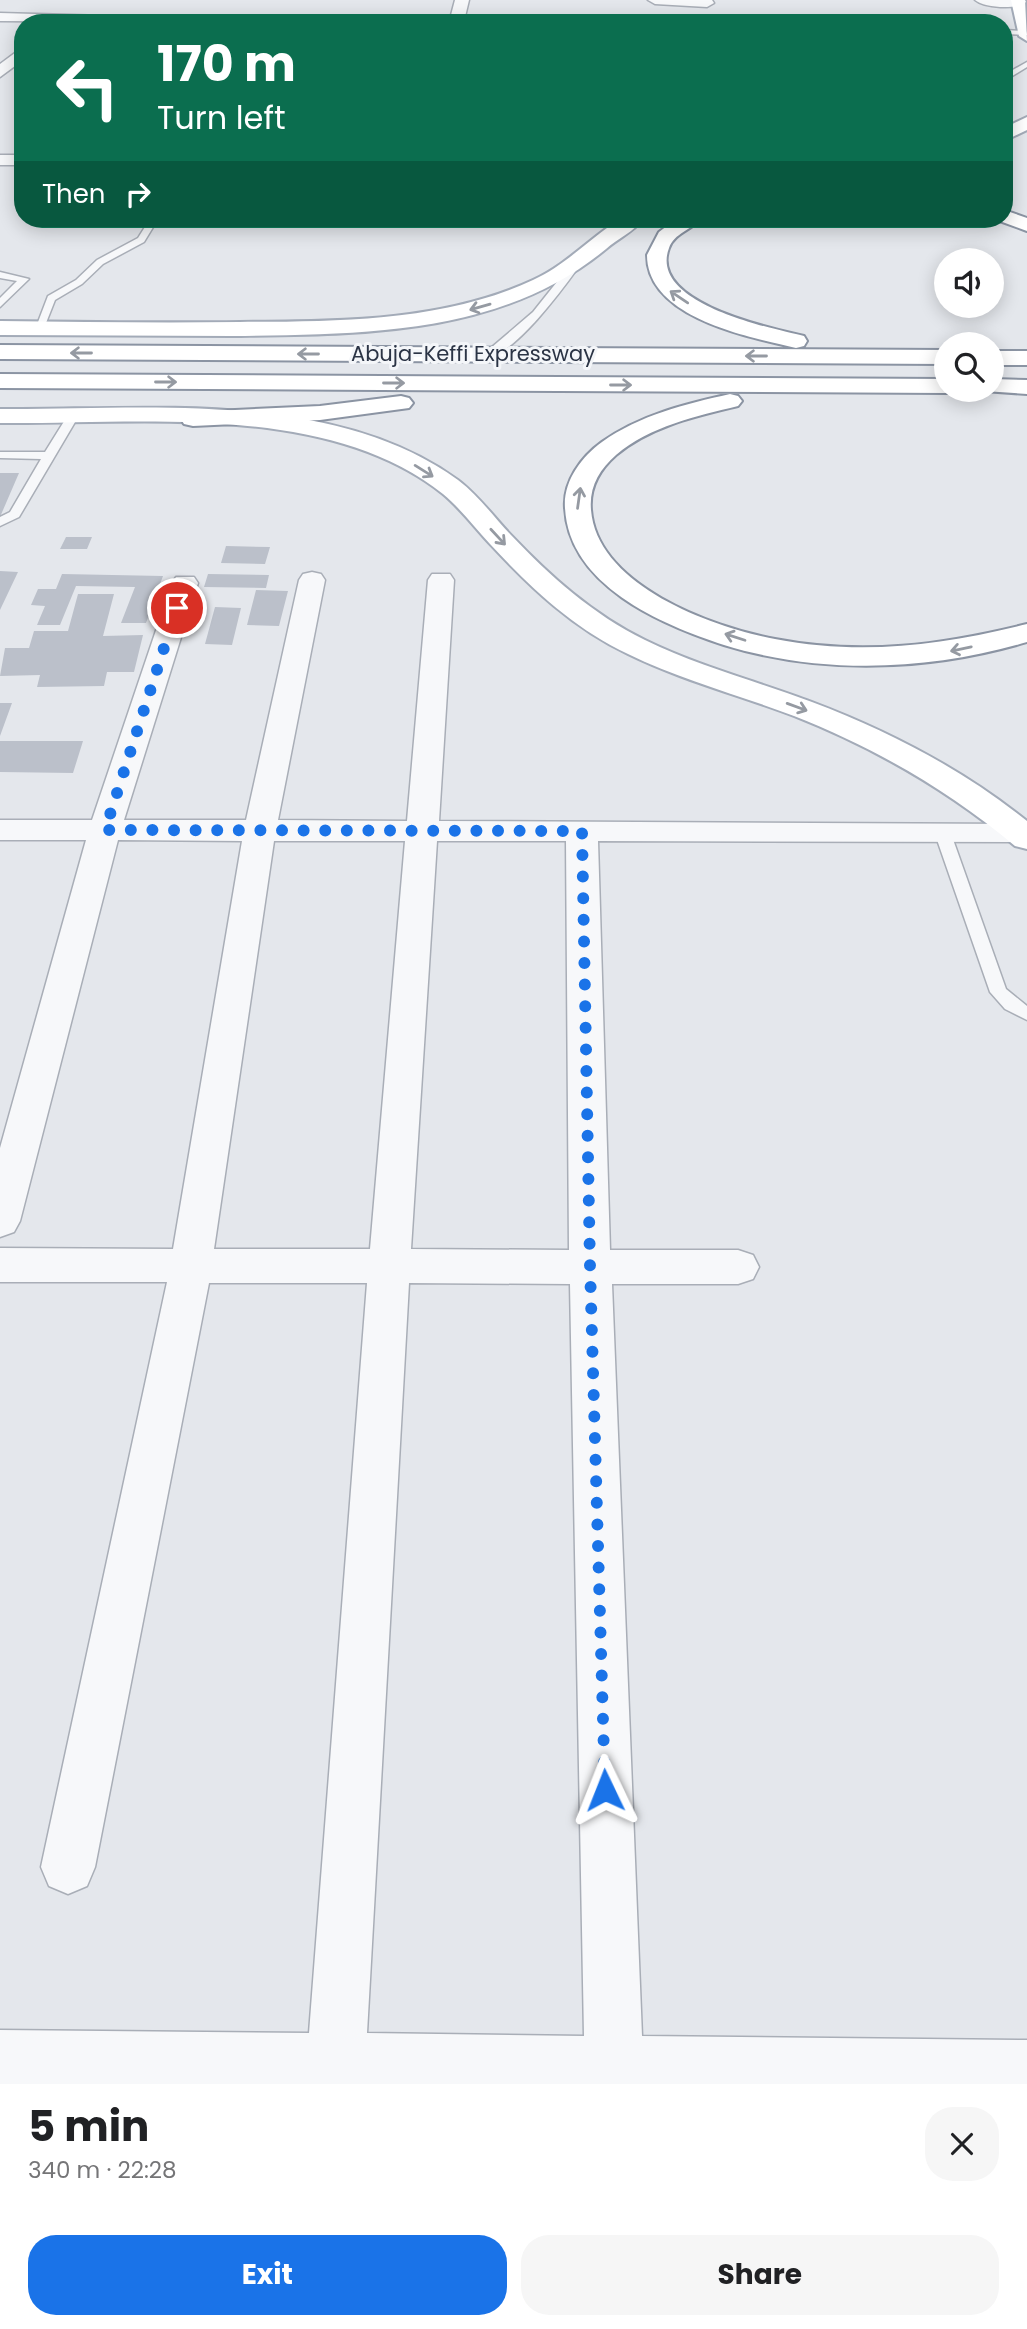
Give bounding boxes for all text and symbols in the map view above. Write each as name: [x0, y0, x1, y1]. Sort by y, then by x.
text: 170 m: [157, 30, 296, 98]
icon: left: [42, 42, 133, 133]
text: Turn left: [157, 95, 286, 140]
icon: right: [119, 175, 157, 213]
text: Then: [42, 176, 105, 212]
map controls: [934, 248, 1004, 402]
button: sound: [934, 248, 1004, 318]
one-way arrow: [670, 290, 690, 304]
one-way arrow: [469, 301, 491, 314]
button: search: [934, 332, 1004, 402]
street label: Abuja-Keffi Expressway: [351, 339, 595, 368]
one-way arrow: [69, 346, 92, 360]
one-way arrow: [297, 347, 320, 361]
one-way arrow: [745, 349, 768, 363]
one-way arrow: [154, 375, 177, 389]
one-way arrow: [382, 376, 405, 390]
one-way arrow: [609, 378, 632, 391]
one-way arrow: [414, 464, 434, 478]
one-way arrow: [573, 487, 586, 510]
one-way arrow: [490, 528, 507, 545]
pin: [147, 578, 207, 638]
icon: arrive: [158, 589, 196, 627]
one-way arrow: [725, 630, 747, 643]
one-way arrow: [950, 643, 973, 657]
one-way arrow: [786, 702, 808, 715]
position arrow: [568, 1753, 642, 1827]
text: 5 min: [28, 2097, 149, 2156]
button: close: [925, 2107, 999, 2181]
text: 340 m · 22:28: [28, 2154, 177, 2186]
button: Exit: [28, 2235, 507, 2315]
button: Share: [521, 2235, 999, 2315]

